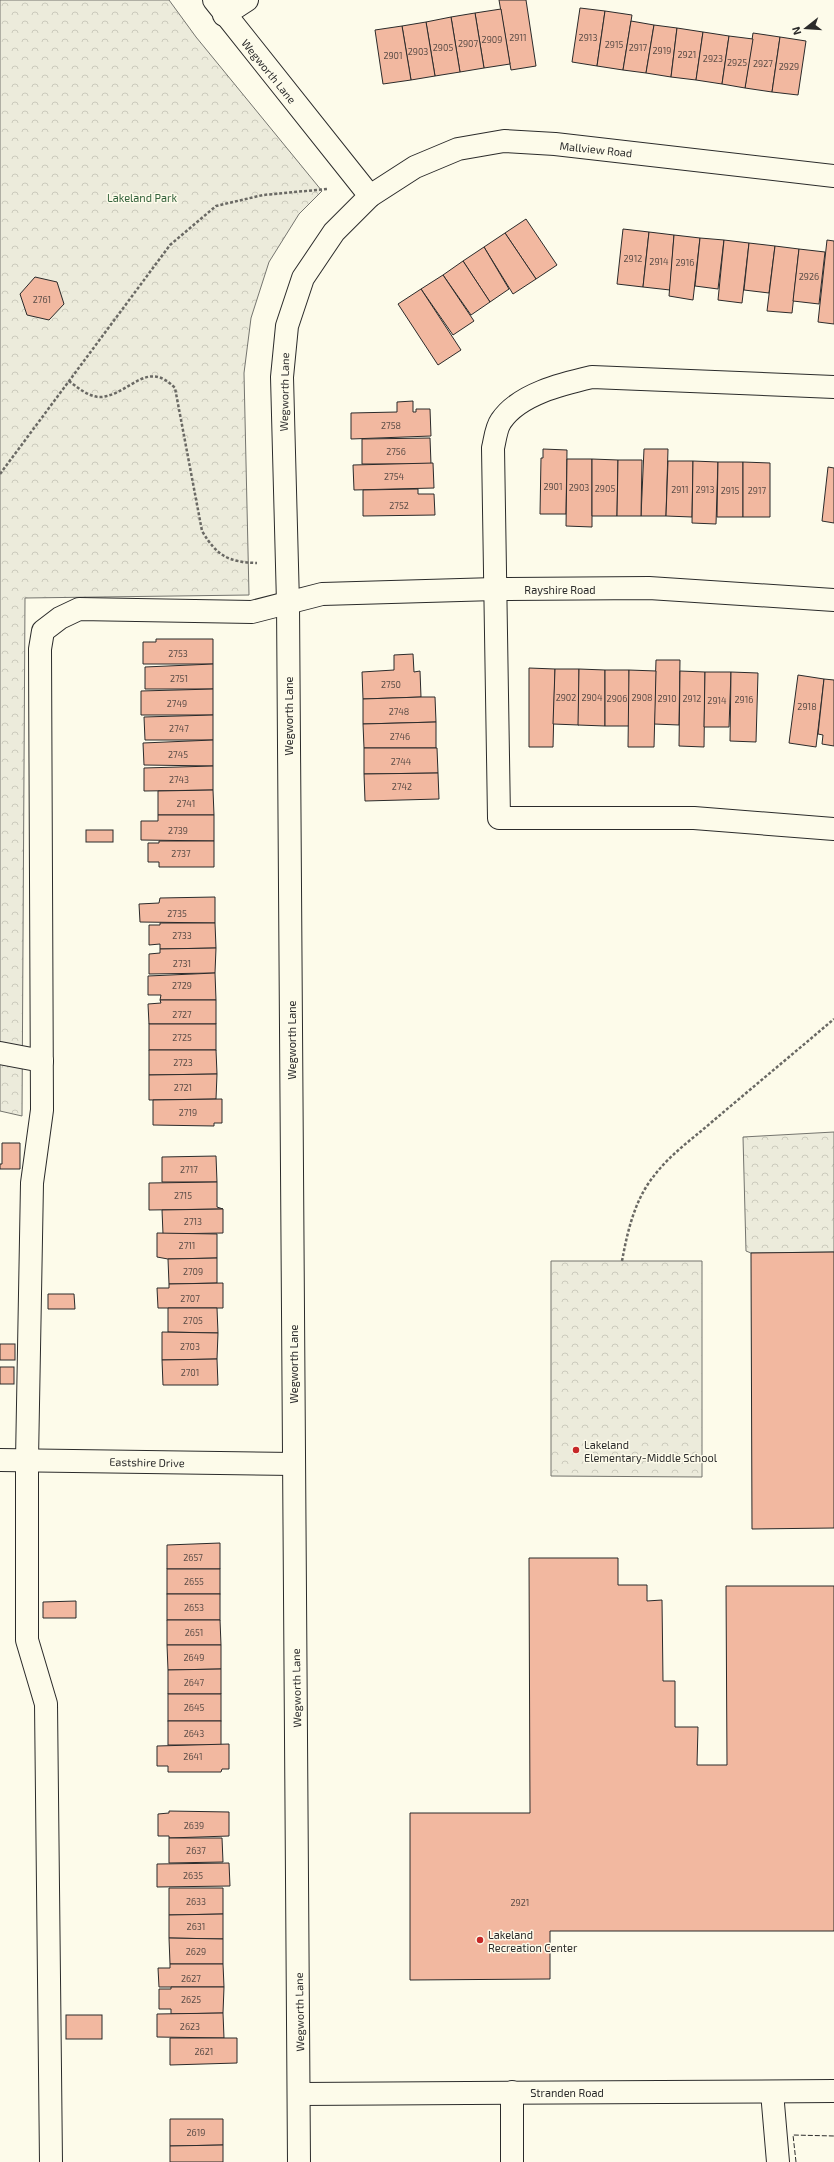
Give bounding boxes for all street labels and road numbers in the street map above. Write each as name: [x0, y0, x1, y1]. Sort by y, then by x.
street label: Wegworth Lane: [239, 36, 299, 106]
street label: Mallview Road: [559, 139, 633, 159]
street label: Wegworth Lane: [277, 352, 291, 432]
street label: Rayshire Road: [524, 583, 596, 596]
street label: Wegworth Lane: [282, 676, 295, 756]
street label: Wegworth Lane: [285, 1000, 298, 1080]
street label: Wegworth Lane: [287, 1324, 300, 1404]
street label: Eastshire Drive: [109, 1455, 185, 1469]
street label: Wegworth Lane: [289, 1648, 303, 1728]
street label: Wegworth Lane: [292, 1972, 306, 2052]
street label: Stranden Road: [530, 2086, 604, 2099]

